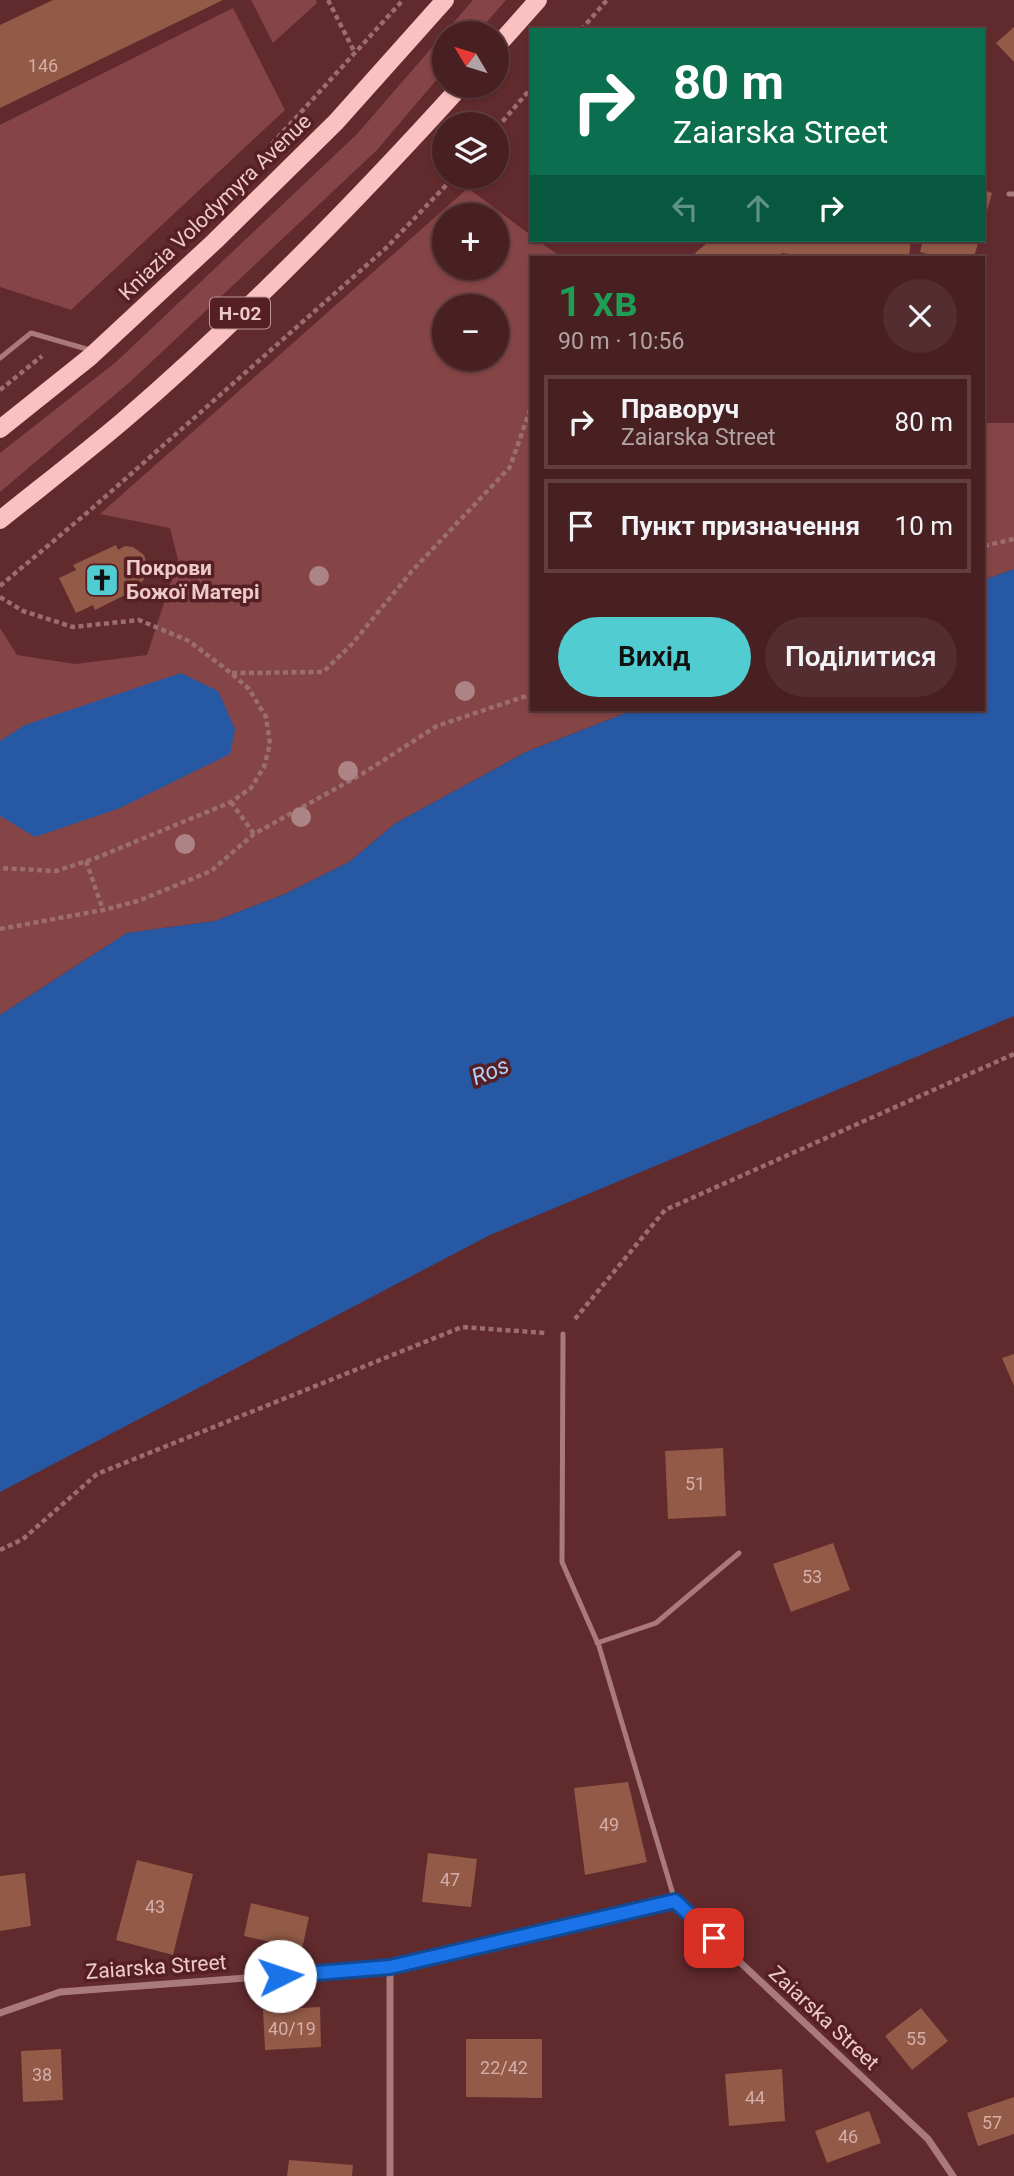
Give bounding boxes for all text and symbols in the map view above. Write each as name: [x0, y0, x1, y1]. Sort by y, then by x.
north arrow: [432, 21, 509, 98]
map controls: [432, 21, 509, 371]
text: 80 m: [673, 54, 784, 111]
house number: 146: [28, 55, 58, 76]
icon: right: [558, 56, 649, 147]
street label: Kniazia Volodymyra Avenue: [114, 109, 316, 305]
button: layers: [432, 112, 509, 189]
text: Zaiarska Street: [673, 113, 888, 151]
icon: left: [666, 189, 704, 227]
icon: ahead: [739, 189, 777, 227]
icon: right: [812, 189, 850, 227]
button: +: [432, 203, 509, 280]
text: 1 хв: [558, 277, 637, 326]
button: close: [883, 279, 957, 353]
button: −: [432, 294, 509, 371]
road number: Н-02: [210, 298, 270, 328]
text: 90 m · 10:56: [558, 328, 684, 355]
text: Праворуч: [621, 394, 739, 424]
icon: right: [562, 403, 600, 441]
text: 80 m: [895, 407, 953, 437]
text: Zaiarska Street: [621, 424, 776, 451]
icon: arrive: [562, 507, 600, 545]
text: Пункт призначення: [621, 511, 860, 541]
text: 10 m: [895, 511, 953, 541]
place label: Покрови Божої Матері: [126, 556, 259, 604]
church icon: Покрови Божої Матері: [83, 561, 121, 599]
button: Вихід: [558, 617, 751, 697]
button: Поділитися: [765, 617, 957, 697]
water label: Ros: [468, 1052, 513, 1091]
house number: 51: [685, 1473, 705, 1494]
house number: 53: [802, 1566, 822, 1587]
house number: 49: [599, 1814, 619, 1835]
house number: 47: [440, 1869, 460, 1890]
house number: 43: [145, 1896, 165, 1917]
pin: [684, 1908, 744, 1968]
icon: arrive: [695, 1919, 733, 1957]
position arrow: [243, 1939, 317, 2013]
street label: Zaiarska Street: [85, 1950, 227, 1984]
street label: Zaiarska Street: [764, 1961, 884, 2075]
house number: 40/19: [268, 2018, 316, 2039]
house number: 55: [906, 2028, 926, 2049]
house number: 22/42: [480, 2057, 528, 2078]
house number: 38: [32, 2064, 52, 2085]
house number: 44: [745, 2087, 765, 2108]
house number: 57: [982, 2112, 1002, 2133]
house number: 46: [838, 2126, 858, 2147]

